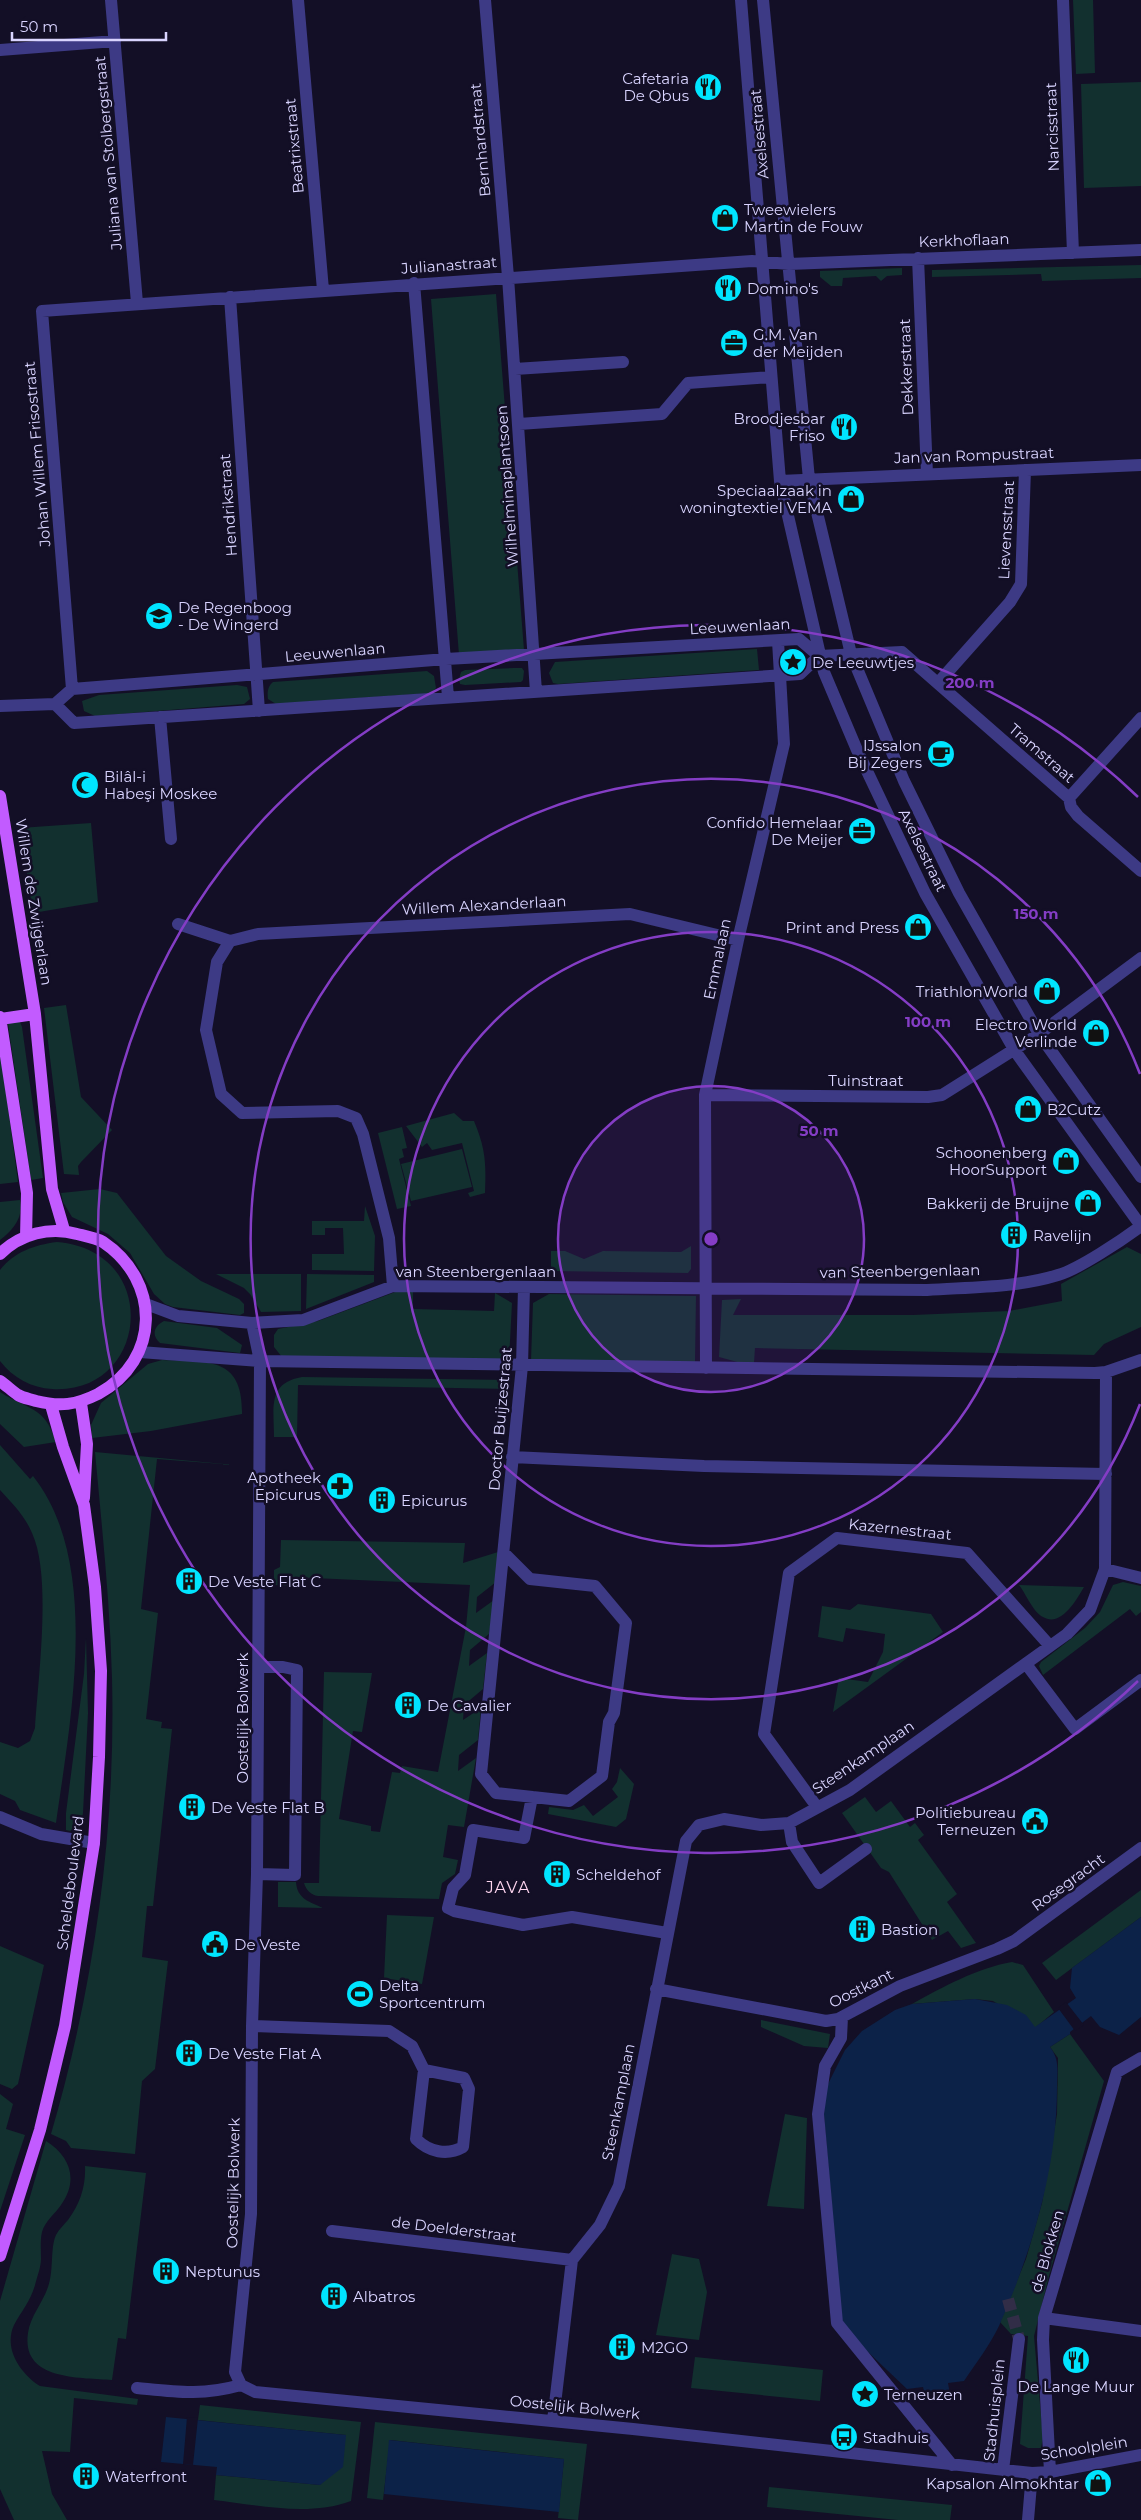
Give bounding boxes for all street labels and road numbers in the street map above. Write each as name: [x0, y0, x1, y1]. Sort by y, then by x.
street label: Juliana van Stolbergstraat: [90, 55, 126, 252]
street label: Bernhardstraat: [466, 82, 494, 198]
street label: Narcisstraat: [1041, 82, 1063, 172]
street label: Axelsestraat: [746, 88, 772, 180]
street label: Beatrixstraat: [280, 98, 308, 194]
street label: Kerkhoflaan: [918, 229, 1010, 251]
street label: Julianastraat: [399, 252, 498, 278]
street label: Dekkerstraat: [895, 318, 917, 416]
street label: Johan Willem Frisostraat: [19, 361, 55, 548]
street label: Wilhelminaplantsoen: [492, 405, 522, 567]
street label: Jan van Rompustraat: [893, 443, 1054, 467]
street label: Hendrikstraat: [215, 453, 241, 557]
street label: Lievensstraat: [994, 480, 1018, 580]
street label: Leeuwenlaan: [689, 614, 791, 638]
street label: Leeuwenlaan: [284, 638, 386, 666]
street label: Tramstraat: [1005, 719, 1079, 787]
street label: Axelsestraat: [895, 805, 951, 895]
street label: Willem de Zwijgerlaan: [11, 817, 57, 987]
street label: Willem Alexanderlaan: [401, 891, 567, 919]
street label: Emmalaan: [699, 917, 735, 1001]
street label: Tuinstraat: [828, 1071, 904, 1090]
street label: van Steenbergenlaan: [820, 1260, 980, 1282]
street label: van Steenbergenlaan: [396, 1262, 556, 1281]
street label: Doctor Buijzestraat: [484, 1346, 516, 1492]
street label: Kazernestraat: [847, 1514, 953, 1544]
street label: Oostelijk Bolwerk: [233, 1653, 252, 1783]
street label: Steenkamplaan: [808, 1716, 918, 1798]
street label: Scheldeboulevard: [52, 1815, 88, 1951]
street label: Rosegracht: [1028, 1849, 1108, 1915]
street label: Oostkant: [826, 1964, 896, 2012]
street label: Steenkamplaan: [597, 2042, 639, 2162]
street label: Oostelijk Bolwerk: [222, 2117, 244, 2249]
street label: de Blokken: [1026, 2208, 1068, 2294]
street label: de Doelderstraat: [390, 2212, 518, 2246]
street label: Stadhuisplein: [979, 2358, 1009, 2462]
street label: Oostelijk Bolwerk: [509, 2391, 641, 2423]
street label: Schoolplein: [1039, 2432, 1129, 2464]

